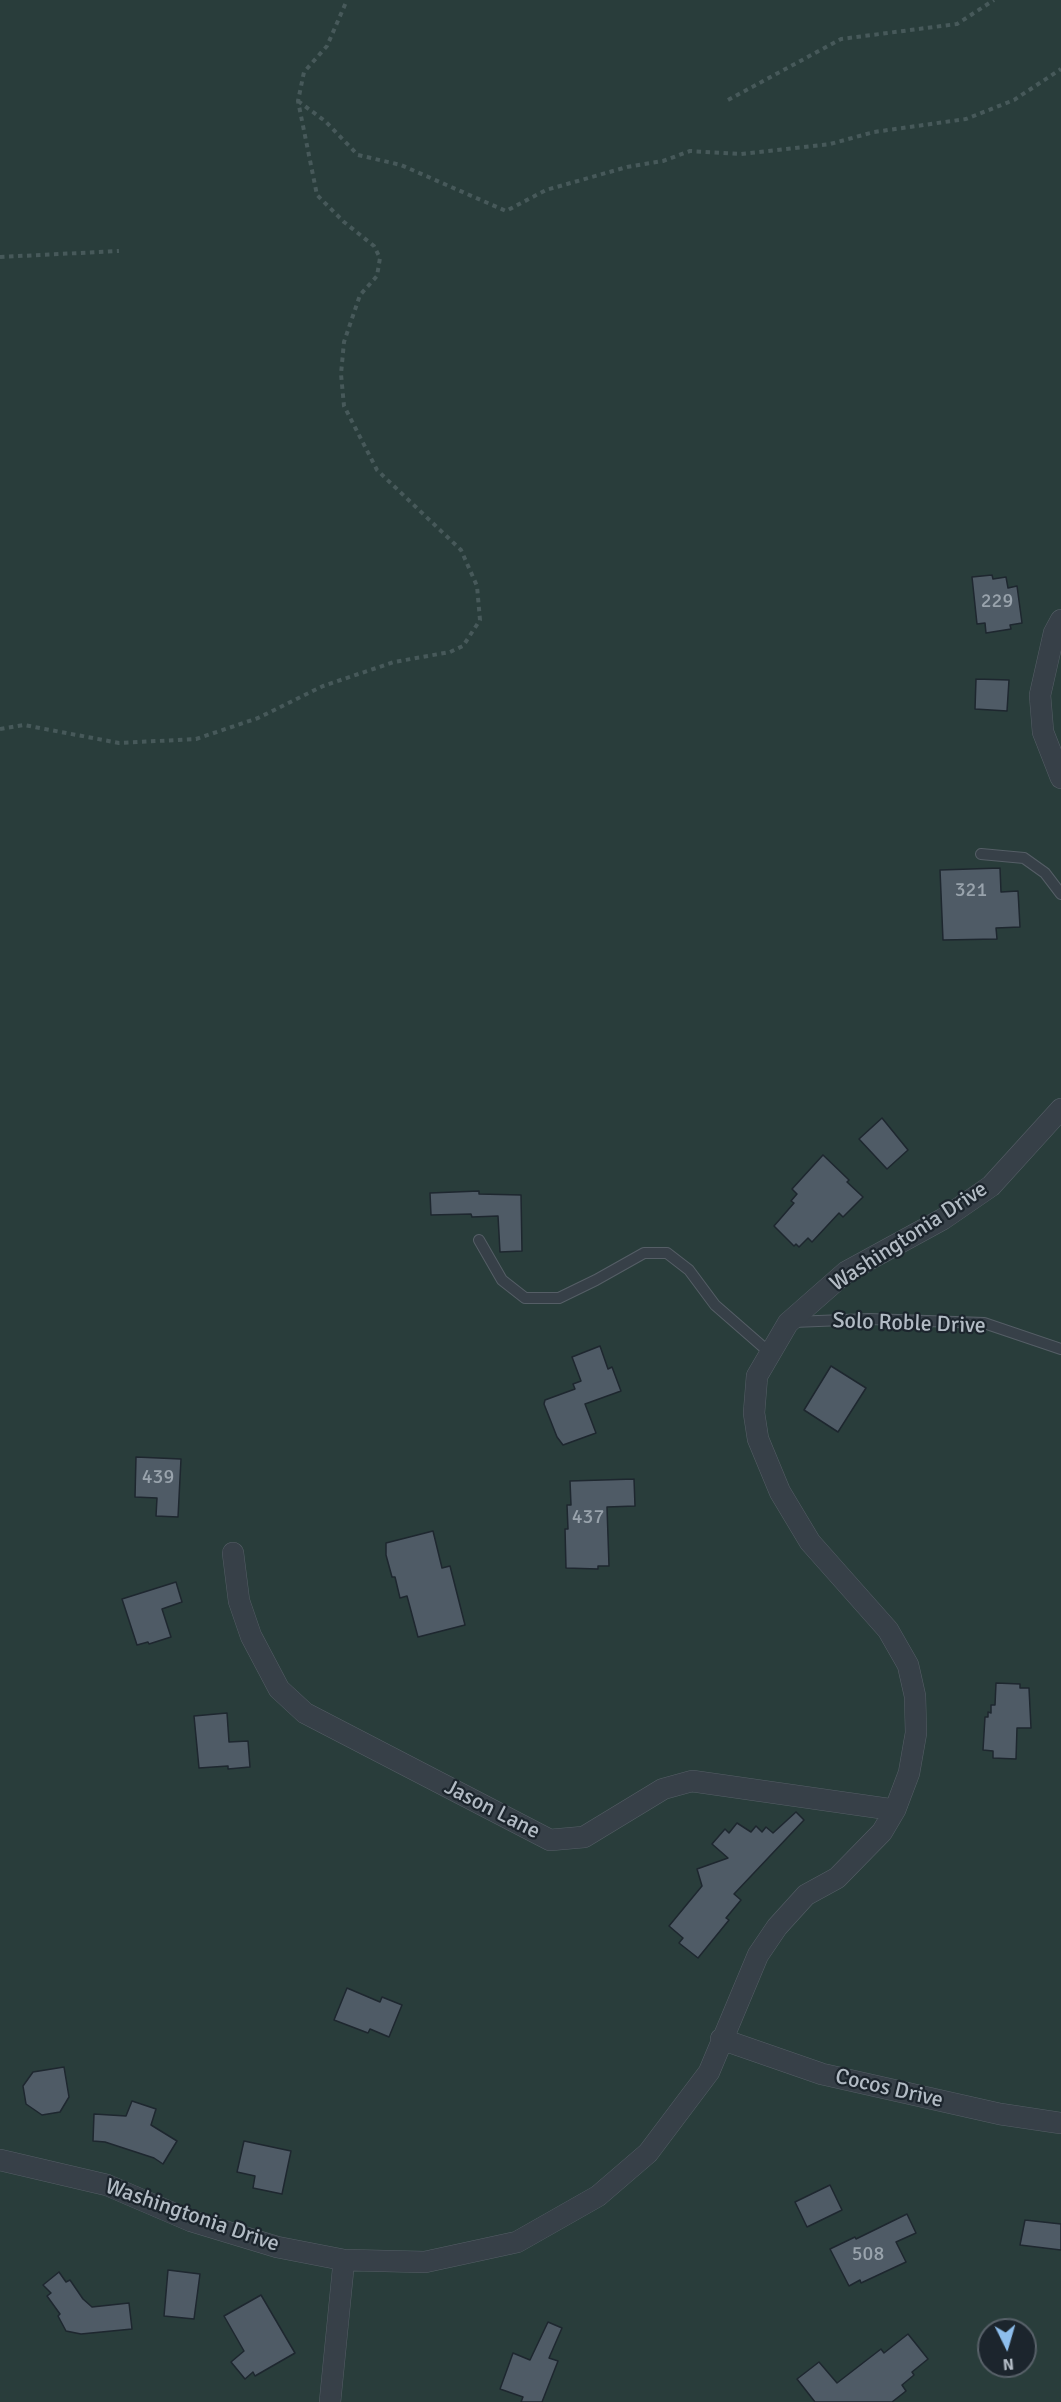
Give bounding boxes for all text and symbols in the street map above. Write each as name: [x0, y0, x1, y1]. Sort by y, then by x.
house number: 229: [981, 590, 1013, 614]
house number: 321: [955, 879, 987, 903]
street label: Washingtonia Drive: [825, 1176, 993, 1298]
street label: Solo Roble Drive: [832, 1308, 986, 1340]
house number: 439: [142, 1466, 174, 1490]
house number: 437: [572, 1506, 604, 1530]
street label: Jason Lane: [440, 1775, 544, 1845]
street label: Cocos Drive: [832, 2064, 946, 2114]
street label: Washingtonia Drive: [102, 2174, 282, 2258]
house number: 508: [852, 2243, 884, 2267]
north arrow: [977, 2318, 1037, 2378]
text: N: [1002, 2353, 1015, 2374]

